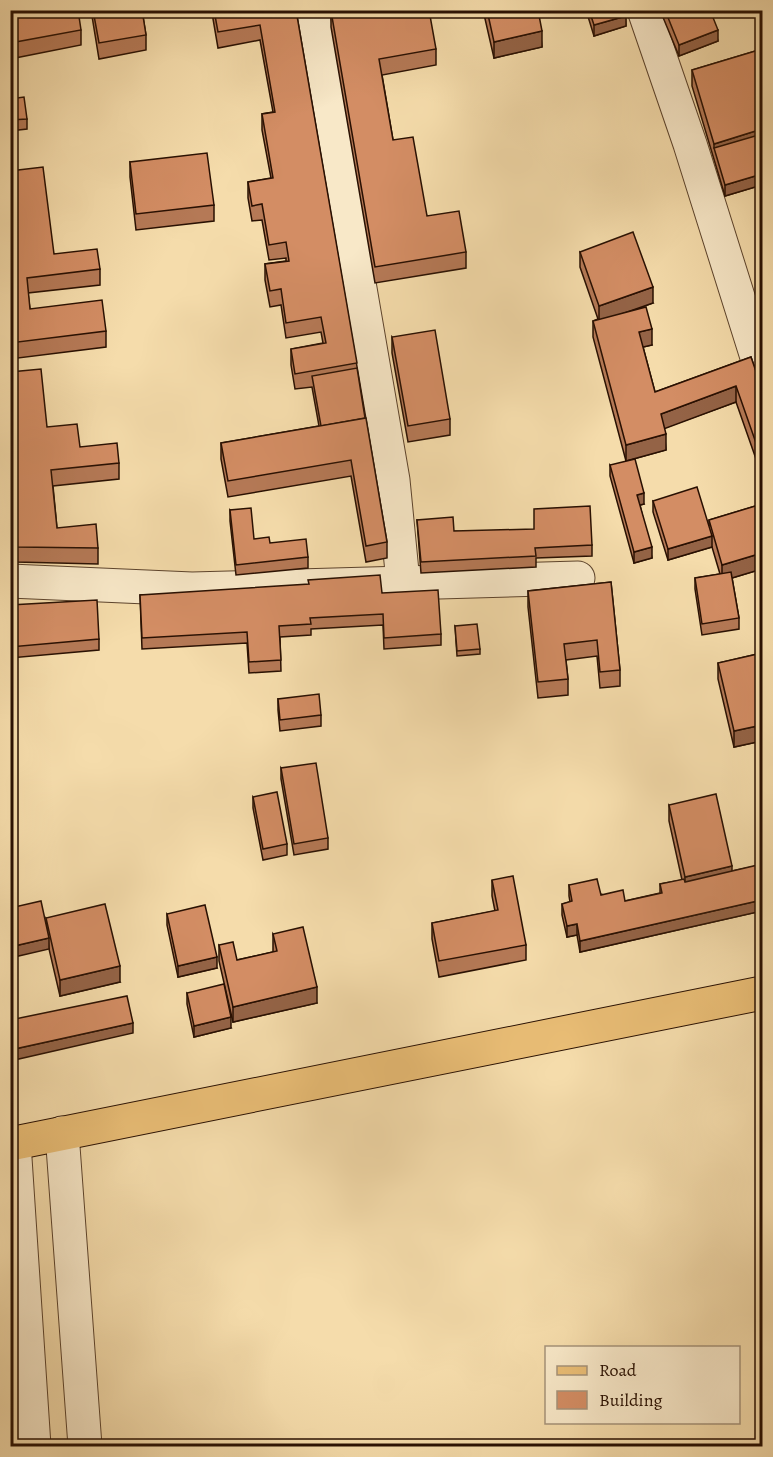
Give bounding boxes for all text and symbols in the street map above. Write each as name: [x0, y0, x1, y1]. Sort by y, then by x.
legend: [545, 1346, 740, 1424]
text: Road: [599, 1358, 637, 1382]
text: Building: [599, 1388, 663, 1412]

